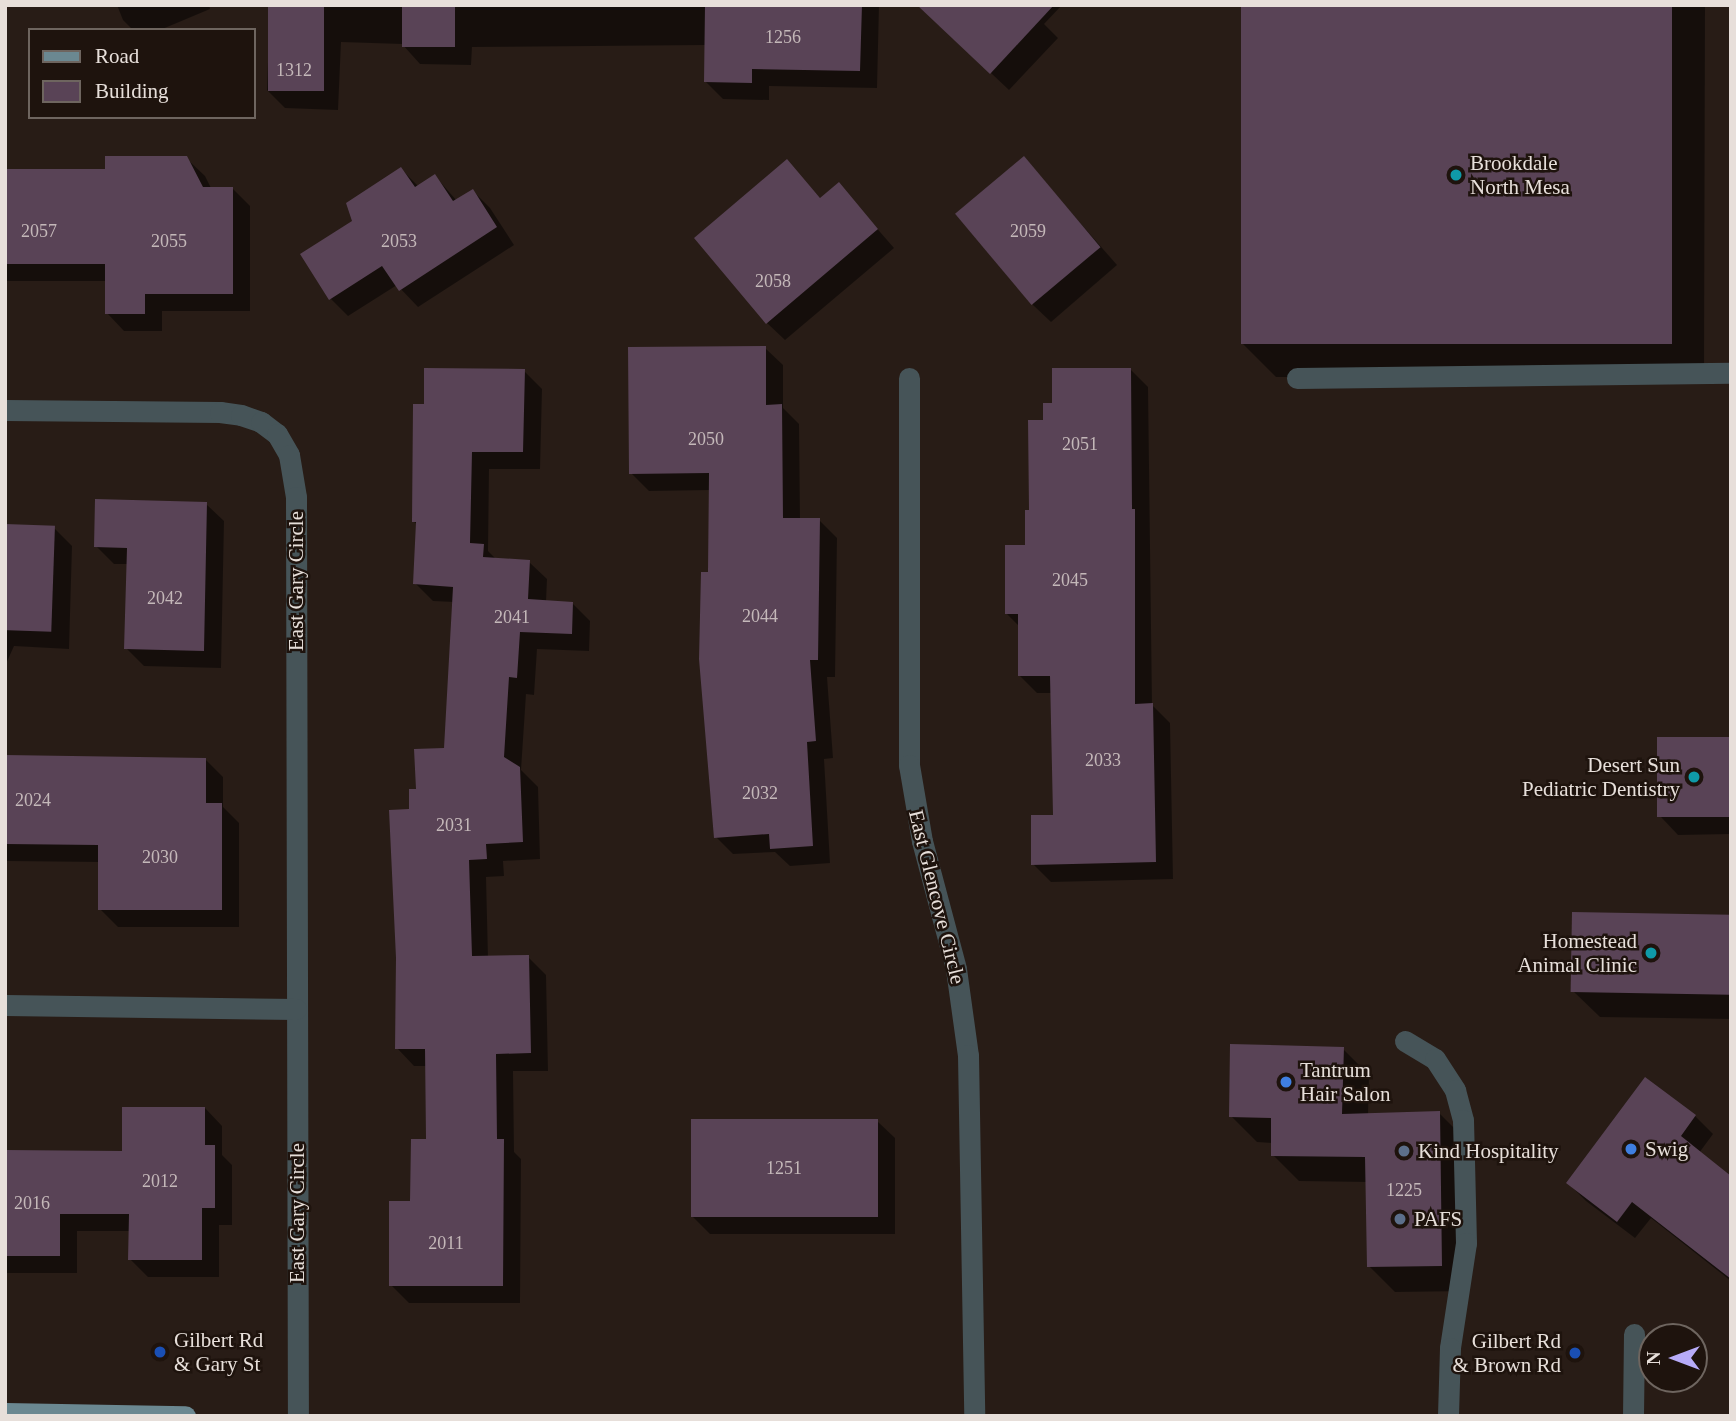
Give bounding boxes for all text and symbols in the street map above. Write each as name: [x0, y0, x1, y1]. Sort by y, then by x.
house number: 1256: [765, 26, 801, 48]
legend: [28, 28, 256, 119]
text: Road: [95, 44, 139, 68]
house number: 1312: [276, 59, 312, 81]
text: Building: [95, 79, 169, 103]
place label: Brookdale North Mesa: [1470, 150, 1570, 200]
marker: Brookdale North Mesa: [1448, 167, 1464, 183]
house number: 2057: [21, 220, 57, 242]
house number: 2059: [1010, 220, 1046, 242]
house number: 2055: [151, 230, 187, 252]
house number: 2053: [381, 230, 417, 252]
house number: 2058: [755, 270, 791, 292]
house number: 2050: [688, 428, 724, 450]
house number: 2051: [1062, 433, 1098, 455]
street label: East Gary Circle: [283, 511, 309, 651]
house number: 2045: [1052, 569, 1088, 591]
house number: 2042: [147, 587, 183, 609]
house number: 2044: [742, 605, 778, 627]
house number: 2041: [494, 606, 530, 628]
house number: 2033: [1085, 749, 1121, 771]
place label: Desert Sun Pediatric Dentistry: [1522, 752, 1680, 802]
marker: Desert Sun Pediatric Dentistry: [1686, 769, 1702, 785]
house number: 2032: [742, 782, 778, 804]
house number: 2024: [15, 789, 51, 811]
street label: East Glencove Circle: [903, 807, 971, 987]
house number: 2031: [436, 814, 472, 836]
house number: 2030: [142, 846, 178, 868]
place label: Homestead Animal Clinic: [1517, 928, 1637, 978]
marker: Homestead Animal Clinic: [1643, 945, 1659, 961]
place label: Tantrum Hair Salon: [1300, 1057, 1390, 1107]
marker: Tantrum Hair Salon: [1278, 1074, 1294, 1090]
place label: Swig: [1645, 1136, 1688, 1162]
place label: Kind Hospitality: [1418, 1138, 1559, 1164]
marker: Swig: [1623, 1141, 1639, 1157]
street label: East Gary Circle: [284, 1143, 310, 1283]
marker: Kind Hospitality: [1396, 1143, 1412, 1159]
house number: 1251: [766, 1157, 802, 1179]
house number: 2012: [142, 1170, 178, 1192]
house number: 1225: [1386, 1179, 1422, 1201]
house number: 2016: [14, 1192, 50, 1214]
place label: PAFS: [1414, 1206, 1462, 1232]
marker: PAFS: [1392, 1211, 1408, 1227]
house number: 2011: [428, 1232, 464, 1254]
north arrow: [1638, 1323, 1708, 1393]
place label: Gilbert Rd & Gary St: [174, 1327, 263, 1377]
place label: Gilbert Rd & Brown Rd: [1452, 1328, 1561, 1378]
marker: Gilbert Rd & Gary St: [152, 1344, 168, 1360]
marker: Gilbert Rd & Brown Rd: [1567, 1345, 1583, 1361]
text: N: [1643, 1351, 1664, 1365]

